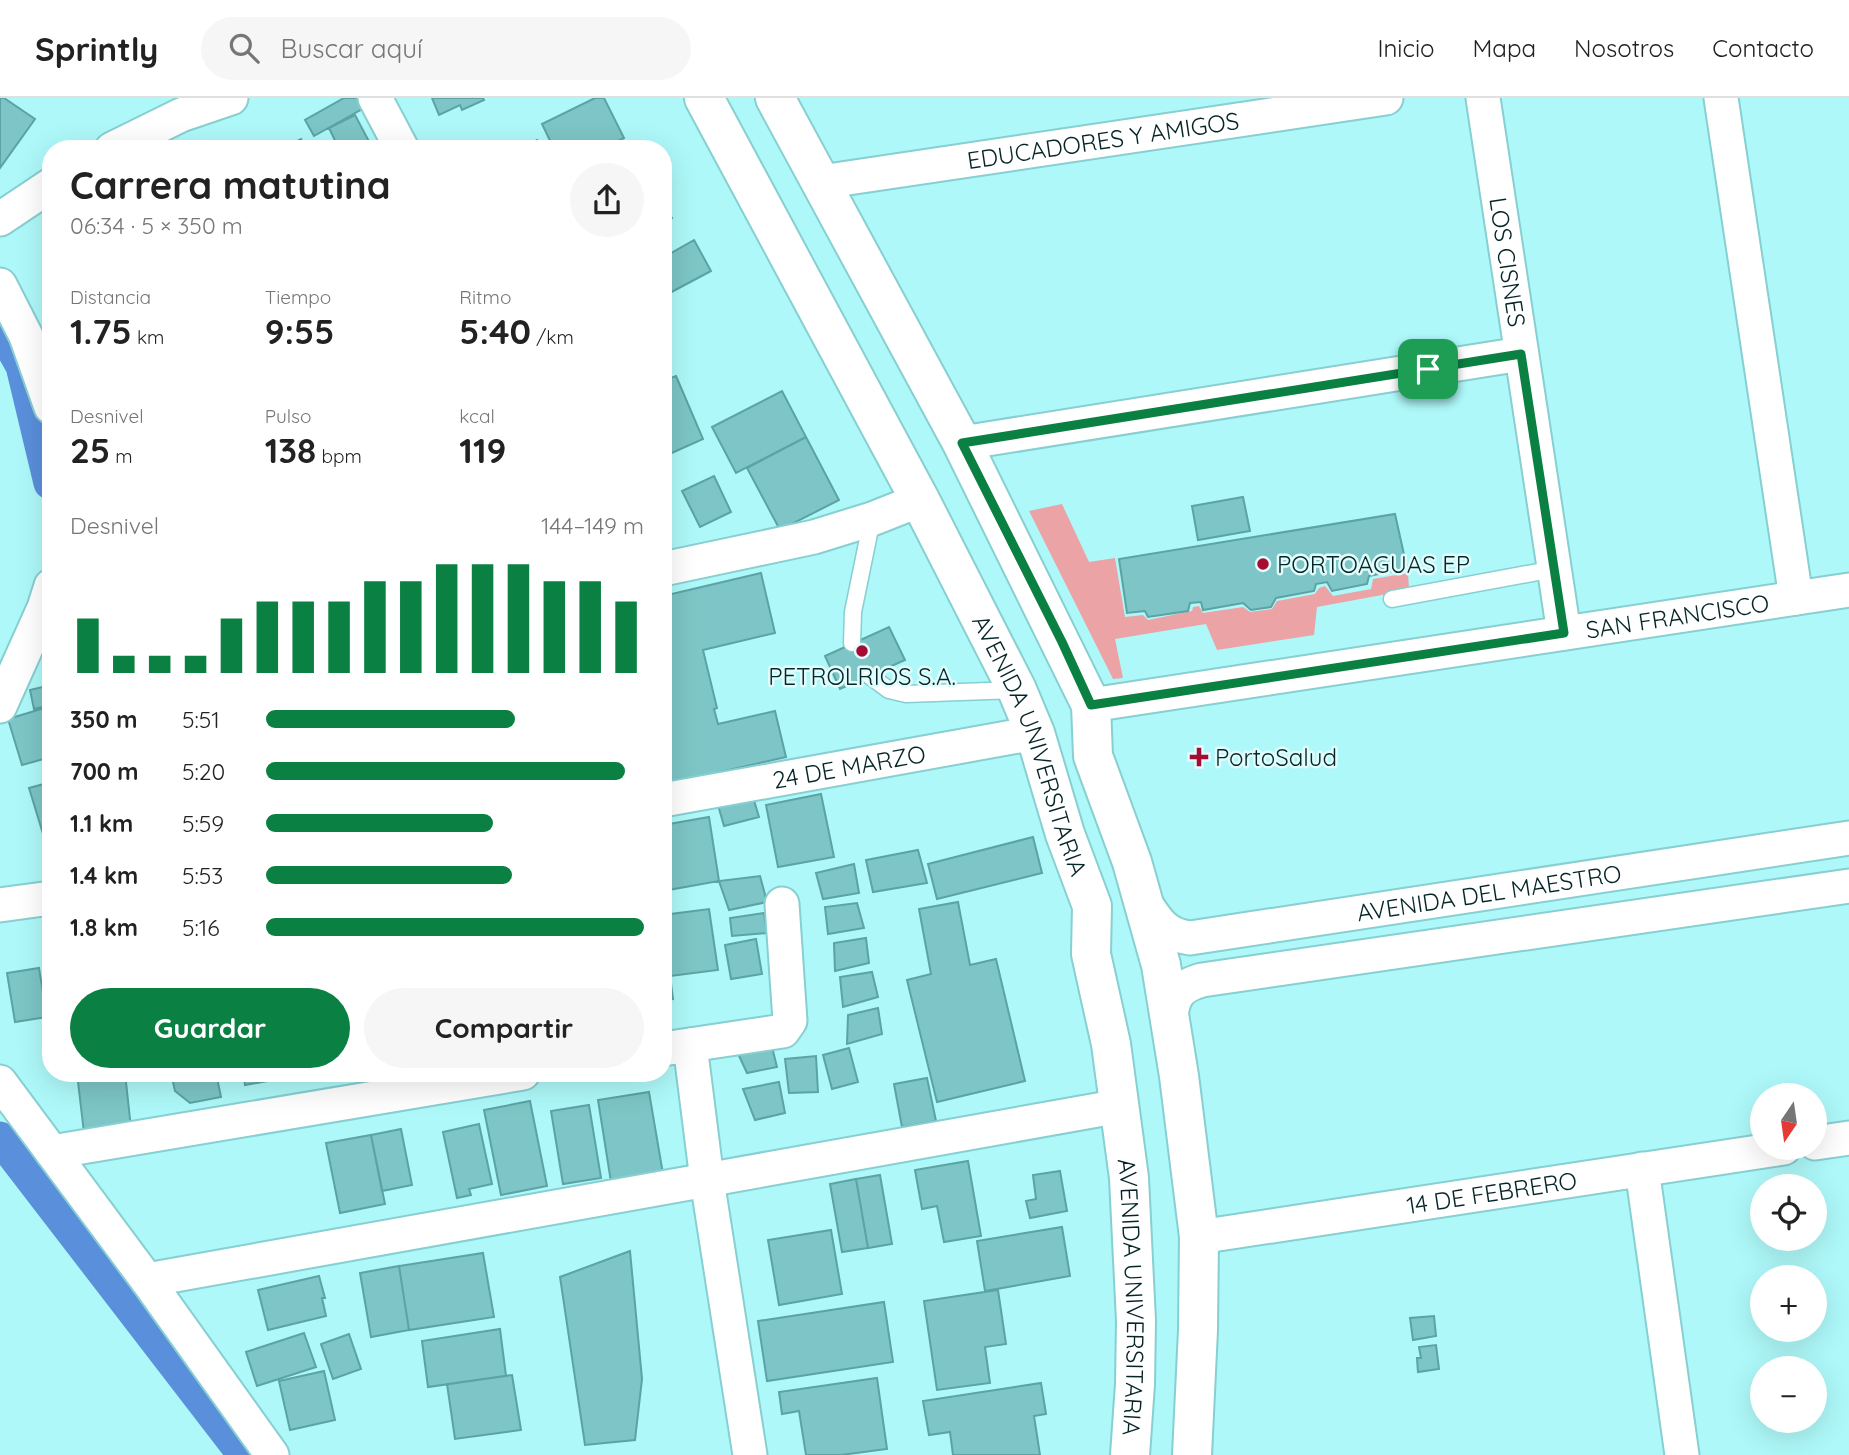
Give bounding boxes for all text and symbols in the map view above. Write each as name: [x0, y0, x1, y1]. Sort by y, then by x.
search box: [201, 17, 691, 80]
text: Sprintly: [35, 28, 159, 69]
icon: search: [225, 29, 263, 67]
text: Buscar aquí: [281, 32, 423, 65]
text: Inicio: [1377, 33, 1435, 63]
text: Mapa: [1473, 33, 1536, 63]
text: Nosotros: [1574, 33, 1674, 63]
text: Contacto: [1712, 33, 1814, 63]
street label: EDUCADORES Y AMIGOS: [965, 105, 1241, 175]
text: Carrera matutina: [70, 161, 391, 209]
button: share: [570, 163, 644, 237]
street label: LOS CISNES: [1483, 195, 1532, 329]
text: 06:34 · 5 × 350 m: [70, 211, 243, 240]
text: Distancia: [70, 285, 151, 309]
text: Tiempo: [265, 285, 331, 309]
text: Ritmo: [459, 285, 511, 309]
text: 1.75: [70, 309, 132, 353]
text: 9:55: [265, 309, 334, 353]
text: 5:40: [459, 309, 531, 353]
text: km: [132, 325, 164, 349]
text: /km: [531, 325, 574, 349]
pin: [1398, 339, 1458, 399]
icon: arrive: [1409, 350, 1447, 388]
text: Desnivel: [70, 404, 144, 428]
text: Pulso: [265, 404, 311, 428]
text: kcal: [459, 404, 495, 428]
text: 25: [70, 428, 110, 472]
text: 138: [265, 428, 316, 472]
text: 119: [459, 428, 506, 472]
text: m: [110, 444, 133, 468]
text: bpm: [316, 444, 362, 468]
text: Desnivel: [70, 511, 159, 540]
text: 144–149 m: [541, 511, 644, 540]
place label: PORTOAGUAS EP: [1277, 549, 1470, 579]
marker: PORTOAGUAS EP: [1255, 556, 1271, 572]
street label: SAN FRANCISCO: [1584, 587, 1771, 645]
street label: AVENIDA UNIVERSITARIA: [966, 610, 1094, 880]
marker: PETROLRIOS S.A.: [854, 643, 870, 659]
place label: PETROLRIOS S.A.: [768, 661, 956, 691]
text: 350 m: [70, 705, 137, 734]
text: 5:51: [182, 705, 220, 734]
street label: 24 DE MARZO: [770, 738, 928, 795]
place label: PortoSalud: [1215, 742, 1337, 772]
marker: PortoSalud: [1189, 747, 1209, 767]
text: 700 m: [70, 757, 139, 786]
text: 5:20: [182, 757, 225, 786]
text: 1.1 km: [70, 809, 133, 838]
text: 5:59: [182, 809, 224, 838]
street label: AVENIDA DEL MAESTRO: [1355, 858, 1623, 928]
text: 1.4 km: [70, 861, 138, 890]
text: 5:53: [182, 861, 223, 890]
text: 1.8 km: [70, 913, 138, 942]
text: 5:16: [182, 913, 220, 942]
button: Guardar: [70, 988, 350, 1068]
button: Compartir: [364, 988, 644, 1068]
north arrow: [1750, 1083, 1827, 1160]
map controls: [1750, 1083, 1827, 1433]
street label: AVENIDA UNIVERSITARIA: [1111, 1156, 1151, 1437]
street label: 14 DE FEBRERO: [1404, 1165, 1579, 1220]
button: locate: [1750, 1174, 1827, 1251]
button: +: [1750, 1265, 1827, 1342]
button: −: [1750, 1356, 1827, 1433]

